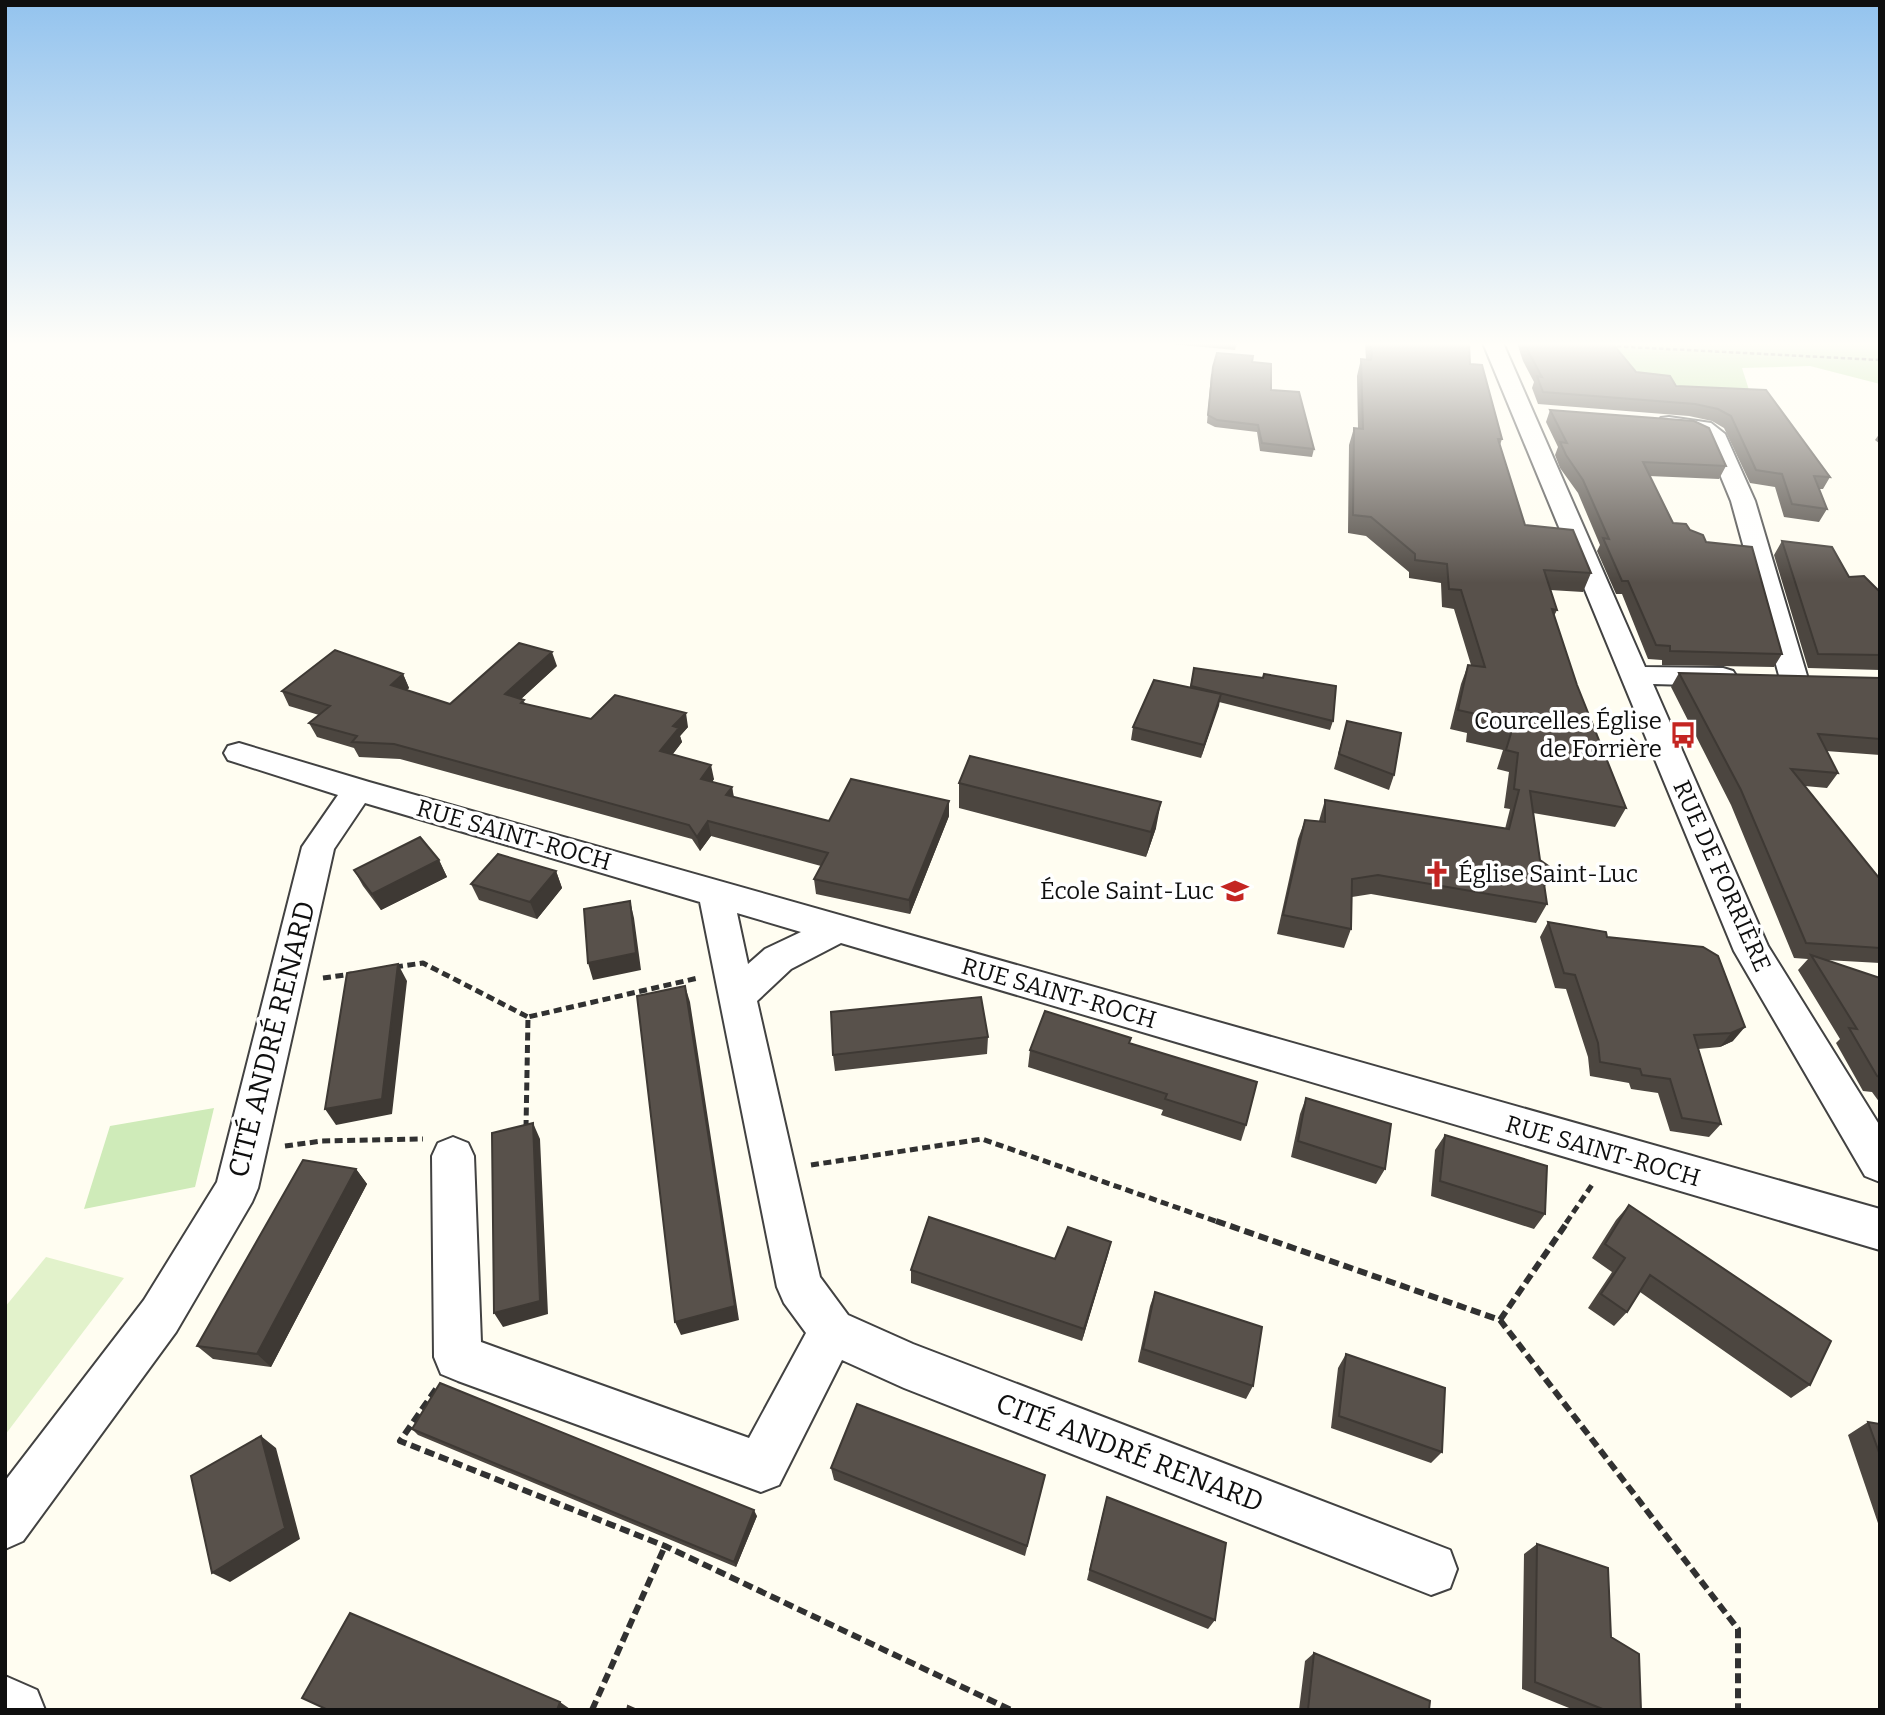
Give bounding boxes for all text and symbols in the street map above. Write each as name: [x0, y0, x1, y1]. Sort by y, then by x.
place label: Courcelles Église de Forrière: [1474, 706, 1662, 763]
bus stop icon: Courcelles Église de Forrière: [1668, 720, 1698, 750]
street label: RUE DE FORRIÈRE: [1667, 776, 1778, 976]
street label: RUE SAINT-ROCH: [413, 794, 615, 876]
church icon: Église Saint-Luc: [1422, 859, 1452, 889]
place label: Église Saint-Luc: [1458, 859, 1638, 888]
place label: École Saint-Luc: [1040, 876, 1214, 905]
school or university icon: École Saint-Luc: [1220, 876, 1250, 906]
street label: CITÉ ANDRÉ RENARD: [220, 897, 322, 1181]
street label: RUE SAINT-ROCH: [958, 952, 1160, 1034]
street label: RUE SAINT-ROCH: [1502, 1110, 1704, 1192]
street label: CITÉ ANDRÉ RENARD: [992, 1385, 1268, 1519]

